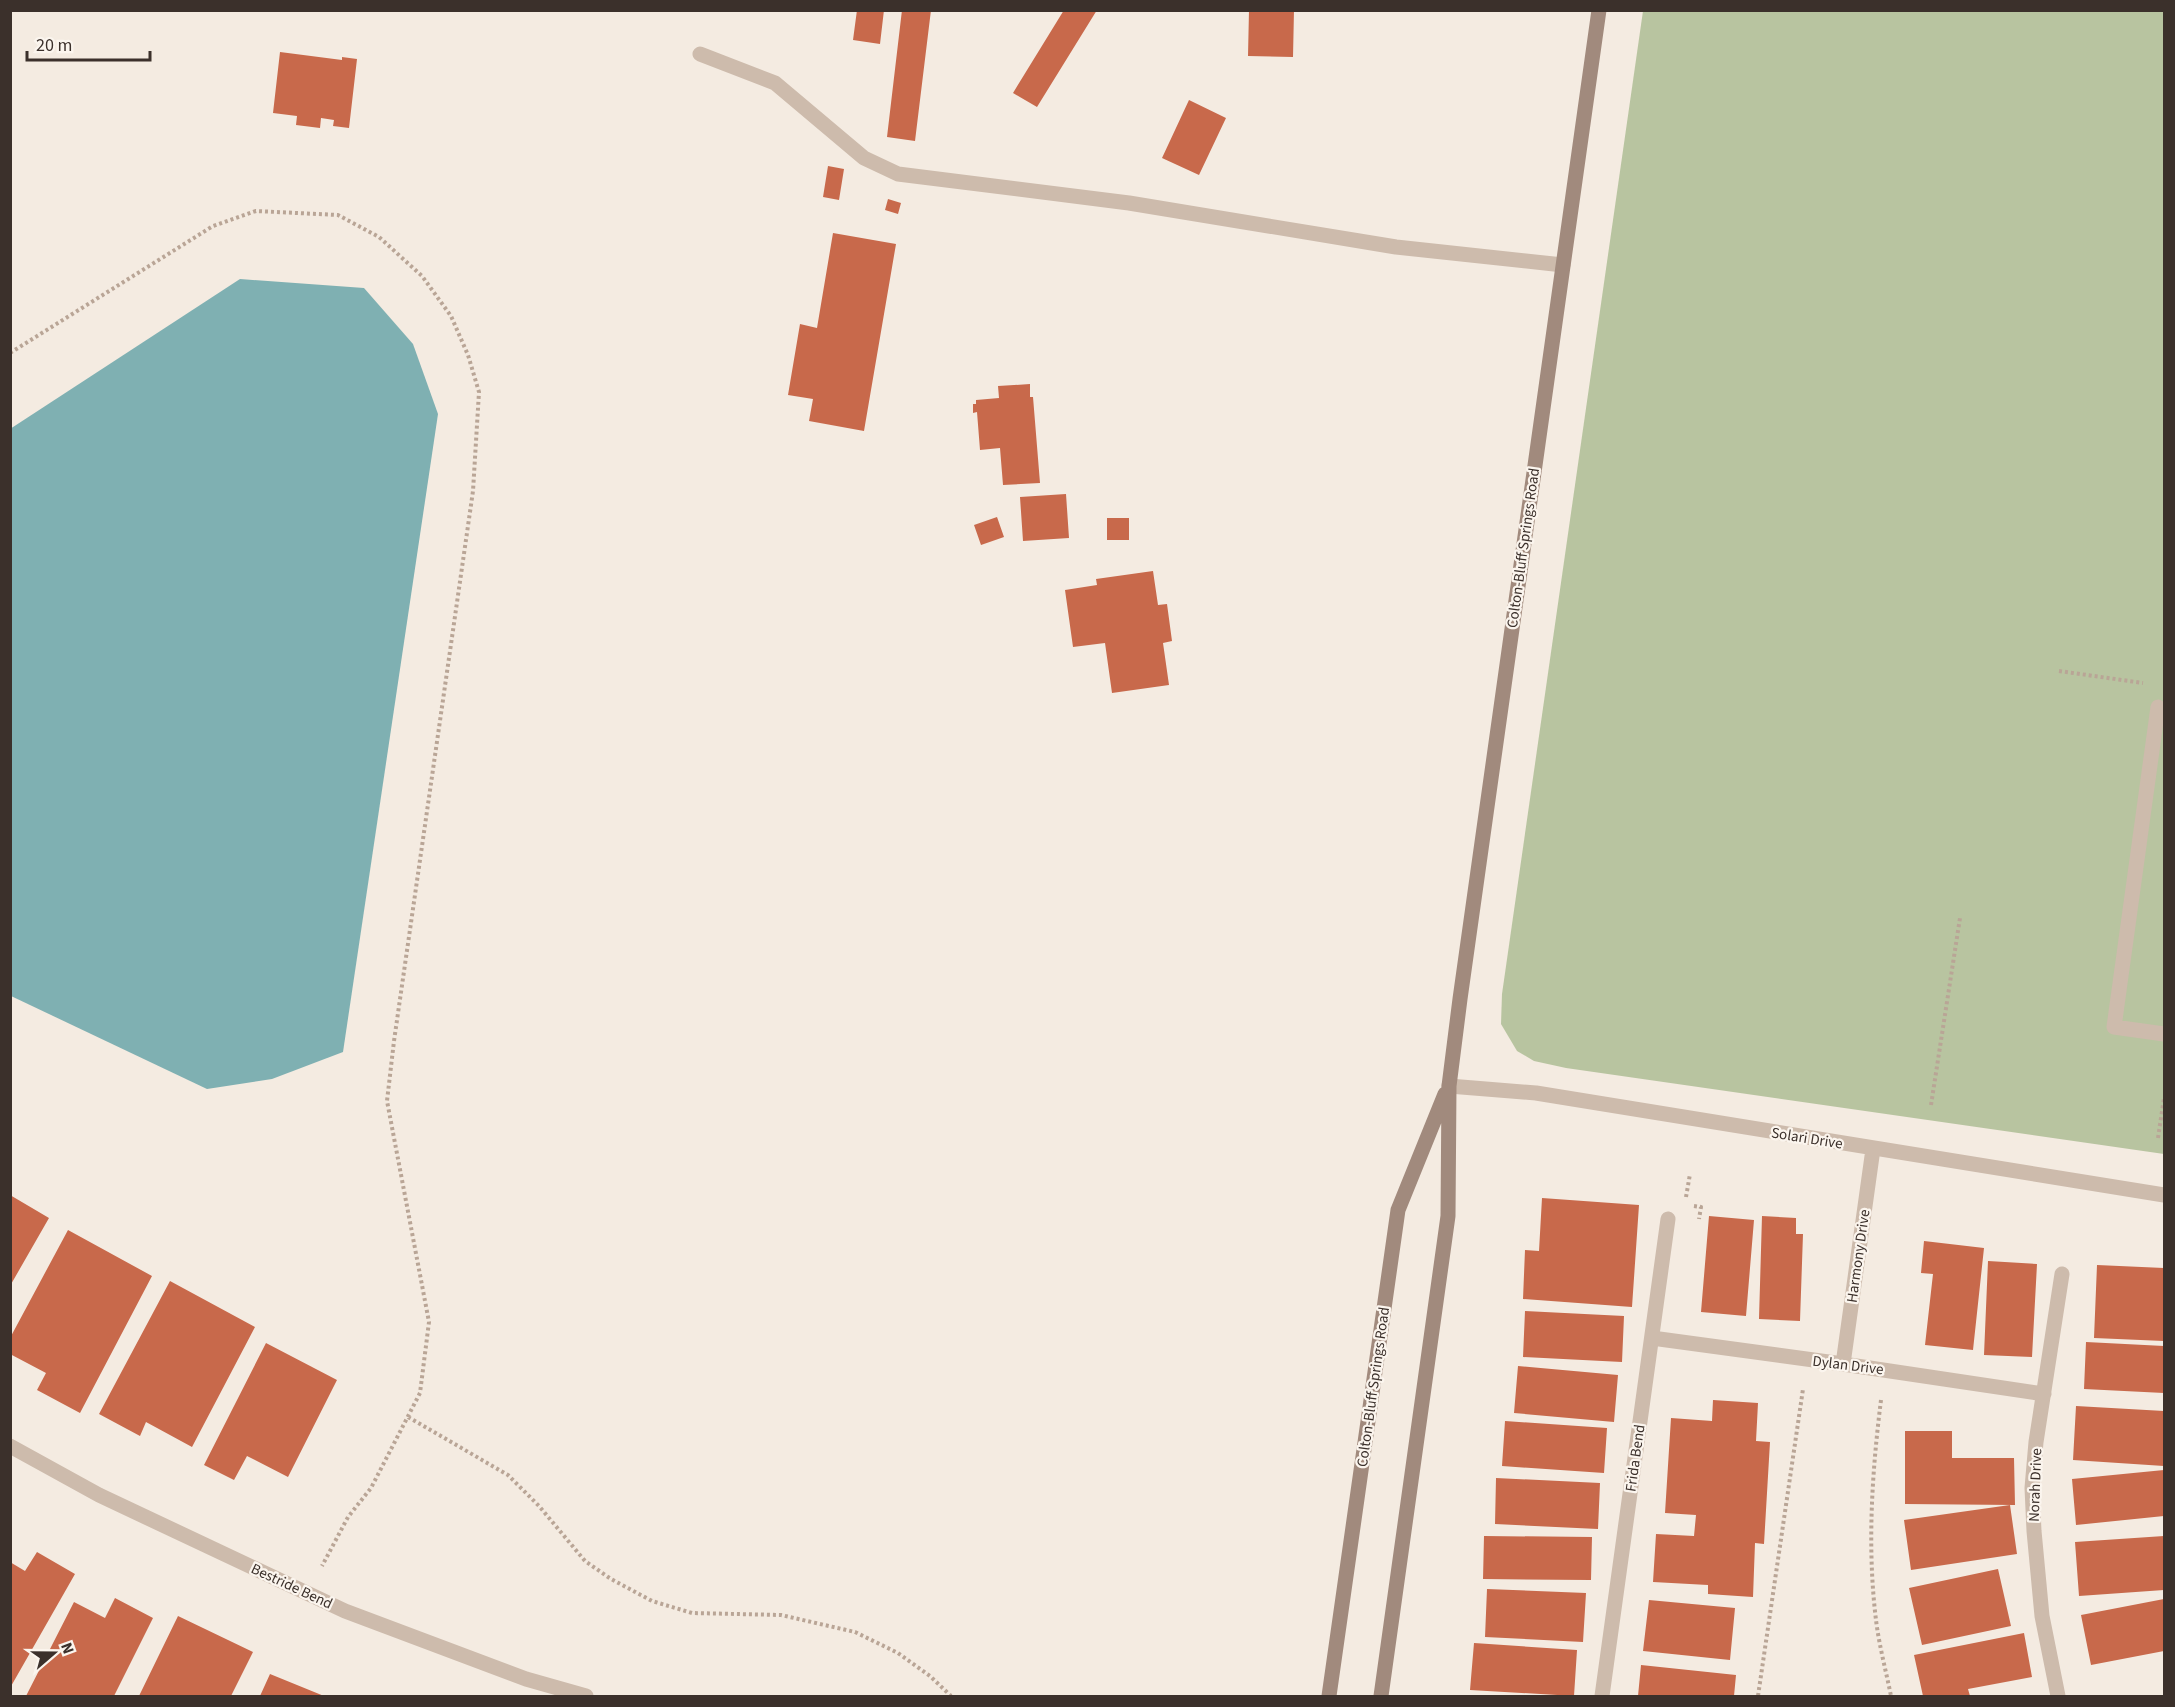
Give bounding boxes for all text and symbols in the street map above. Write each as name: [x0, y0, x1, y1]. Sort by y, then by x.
scale bar: [27, 24, 150, 62]
text: 20 m: [36, 33, 72, 58]
street label: Colton-Bluff Springs Road: [1502, 467, 1545, 629]
street label: Solari Drive: [1770, 1122, 1844, 1154]
street label: Harmony Drive: [1842, 1208, 1875, 1304]
street label: Colton-Bluff Springs Road: [1352, 1306, 1395, 1468]
street label: Dylan Drive: [1811, 1351, 1885, 1380]
street label: Frida Bend: [1620, 1423, 1651, 1493]
street label: Norah Drive: [2024, 1448, 2047, 1522]
street label: Bestride Bend: [248, 1558, 336, 1615]
north arrow: [24, 1623, 84, 1683]
text: N: [55, 1639, 79, 1657]

